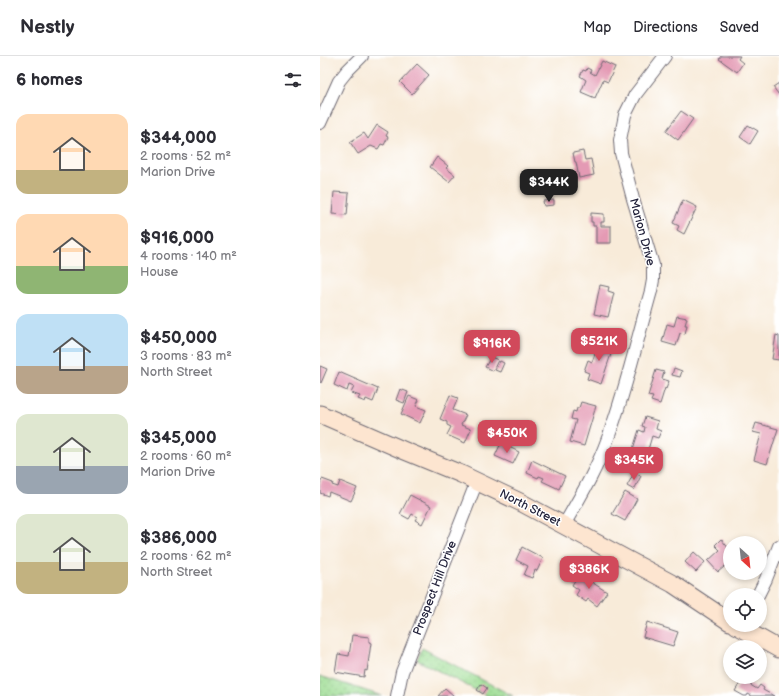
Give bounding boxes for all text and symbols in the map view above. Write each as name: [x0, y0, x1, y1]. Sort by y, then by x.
text: Nestly: [20, 16, 74, 39]
text: Map: [583, 19, 611, 36]
text: Directions: [633, 19, 698, 36]
text: Saved: [720, 19, 759, 36]
icon: filters: [282, 69, 304, 91]
text: 6 homes: [16, 70, 83, 90]
text: $344,000: [140, 128, 217, 148]
icon: home: [48, 130, 96, 178]
text: 2 rooms · 52 m²: [140, 148, 231, 164]
text: Marion Drive: [140, 164, 215, 180]
pin: $344K: [521, 169, 577, 203]
text: $344K: [529, 174, 569, 190]
street label: Marion Drive: [626, 197, 658, 267]
text: $916,000: [140, 228, 214, 248]
icon: home: [48, 230, 96, 278]
text: 4 rooms · 140 m²: [140, 248, 237, 264]
text: House: [140, 264, 178, 280]
text: $450,000: [140, 328, 217, 348]
pin: $521K: [571, 328, 627, 362]
icon: home: [48, 330, 96, 378]
pin: $916K: [464, 330, 520, 364]
text: $521K: [580, 333, 618, 349]
text: $916K: [473, 335, 511, 351]
text: 3 rooms · 83 m²: [140, 348, 232, 364]
text: North Street: [140, 364, 212, 380]
pin: $450K: [479, 420, 535, 454]
text: $450K: [487, 425, 527, 441]
text: $345,000: [140, 428, 217, 448]
icon: home: [48, 430, 96, 478]
pin: $345K: [606, 447, 662, 481]
text: 2 rooms · 60 m²: [140, 448, 232, 464]
text: $345K: [614, 452, 654, 468]
text: Marion Drive: [140, 464, 215, 480]
street label: North Street: [497, 486, 563, 530]
text: $386,000: [140, 528, 217, 548]
icon: home: [48, 530, 96, 578]
north arrow: [723, 536, 767, 580]
map controls: [723, 536, 767, 684]
street label: Prospect Hill Drive: [410, 539, 460, 637]
text: 2 rooms · 62 m²: [140, 548, 232, 564]
pin: $386K: [561, 556, 617, 590]
text: $386K: [569, 561, 609, 577]
text: North Street: [140, 564, 212, 580]
button: locate: [723, 588, 767, 632]
button: layers: [723, 640, 767, 684]

